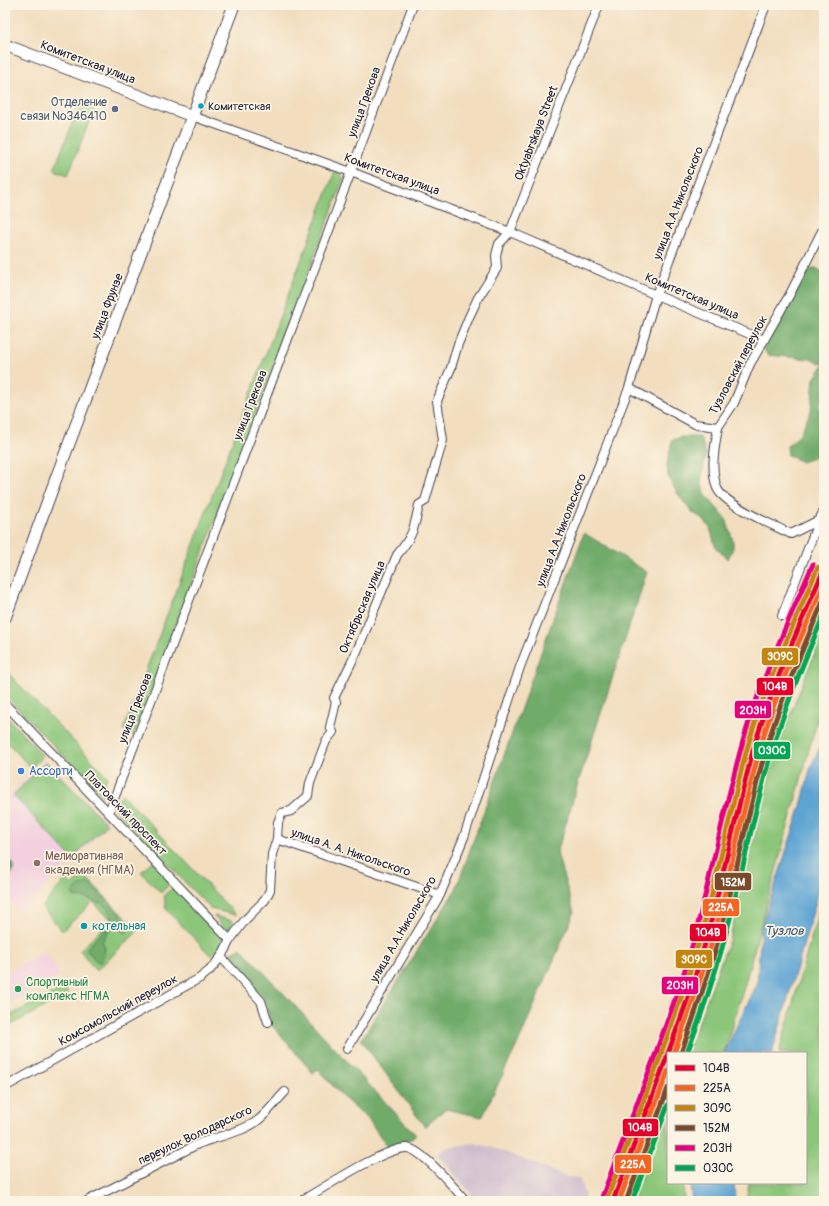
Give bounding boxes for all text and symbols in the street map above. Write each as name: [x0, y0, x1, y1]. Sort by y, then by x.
street label: Комитетская улица: [38, 37, 138, 88]
street label: улица Грекова: [344, 64, 384, 140]
street label: Oktyabrskaya Street: [512, 84, 561, 183]
place label: Отделение связи №346410: [21, 95, 107, 124]
place label: Комитетская: [208, 100, 270, 113]
marker: Комитетская: [196, 101, 206, 111]
marker: Отделение связи №346410: [110, 104, 120, 114]
street label: улица А.А.Никольского: [650, 144, 707, 263]
street label: Комитетская улица: [342, 150, 442, 199]
street label: Комитетская улица: [643, 270, 741, 323]
street label: улица Фрунзе: [88, 271, 127, 342]
street label: Тузловский переулок: [706, 313, 771, 417]
street label: улица Грекова: [230, 368, 271, 443]
street label: улица А.А.Никольского: [533, 471, 590, 590]
street label: Октябрьская улица: [336, 558, 389, 656]
line badge: 309С: [761, 647, 799, 666]
text: 309С: [767, 650, 793, 663]
street label: улица Грекова: [115, 671, 156, 746]
line badge: 104В: [756, 677, 794, 696]
text: 104В: [763, 680, 787, 693]
line badge: 203Н: [734, 700, 772, 719]
text: 203Н: [740, 704, 766, 717]
line badge: 030C: [753, 741, 791, 760]
text: 030C: [758, 744, 786, 757]
place label: Ассорти: [29, 764, 73, 779]
marker: Ассорти: [16, 766, 26, 776]
street label: Платовский проспект: [81, 768, 170, 859]
street label: улица А. А. Никольского: [288, 825, 413, 880]
place label: Мелиоративная академия (НГМА): [45, 849, 135, 878]
marker: Мелиоративная академия (НГМА): [32, 858, 42, 868]
line badge: 152М: [714, 872, 752, 891]
street label: улица А.А.Никольского: [366, 873, 440, 986]
text: 152М: [721, 876, 745, 889]
line badge: 225А: [702, 898, 740, 917]
text: 225А: [708, 901, 735, 914]
place label: котельная: [92, 919, 146, 934]
marker: котельная: [79, 921, 89, 931]
line badge: 104В: [689, 923, 727, 942]
water label: Тузлов: [764, 923, 804, 939]
text: 104В: [696, 926, 720, 939]
line badge: 309С: [675, 949, 713, 969]
text: 309С: [681, 953, 707, 966]
street label: Комсомольский переулок: [56, 971, 180, 1049]
place label: Спортивный комплекс НГМА: [26, 975, 110, 1004]
line badge: 203Н: [661, 976, 699, 995]
text: 203Н: [667, 979, 693, 992]
marker: Спортивный комплекс НГМА: [13, 984, 23, 994]
legend: [667, 1052, 807, 1184]
text: 104В: [703, 1061, 730, 1076]
text: 225А: [703, 1081, 731, 1096]
text: 309С: [703, 1101, 731, 1116]
street label: переулок Володарского: [136, 1102, 255, 1168]
line badge: 104В: [622, 1118, 659, 1137]
text: 104В: [628, 1121, 652, 1134]
text: 152М: [703, 1121, 730, 1136]
text: 203Н: [703, 1141, 733, 1156]
line badge: 225А: [614, 1154, 652, 1174]
text: 225А: [620, 1158, 647, 1171]
text: 030C: [703, 1161, 734, 1176]

